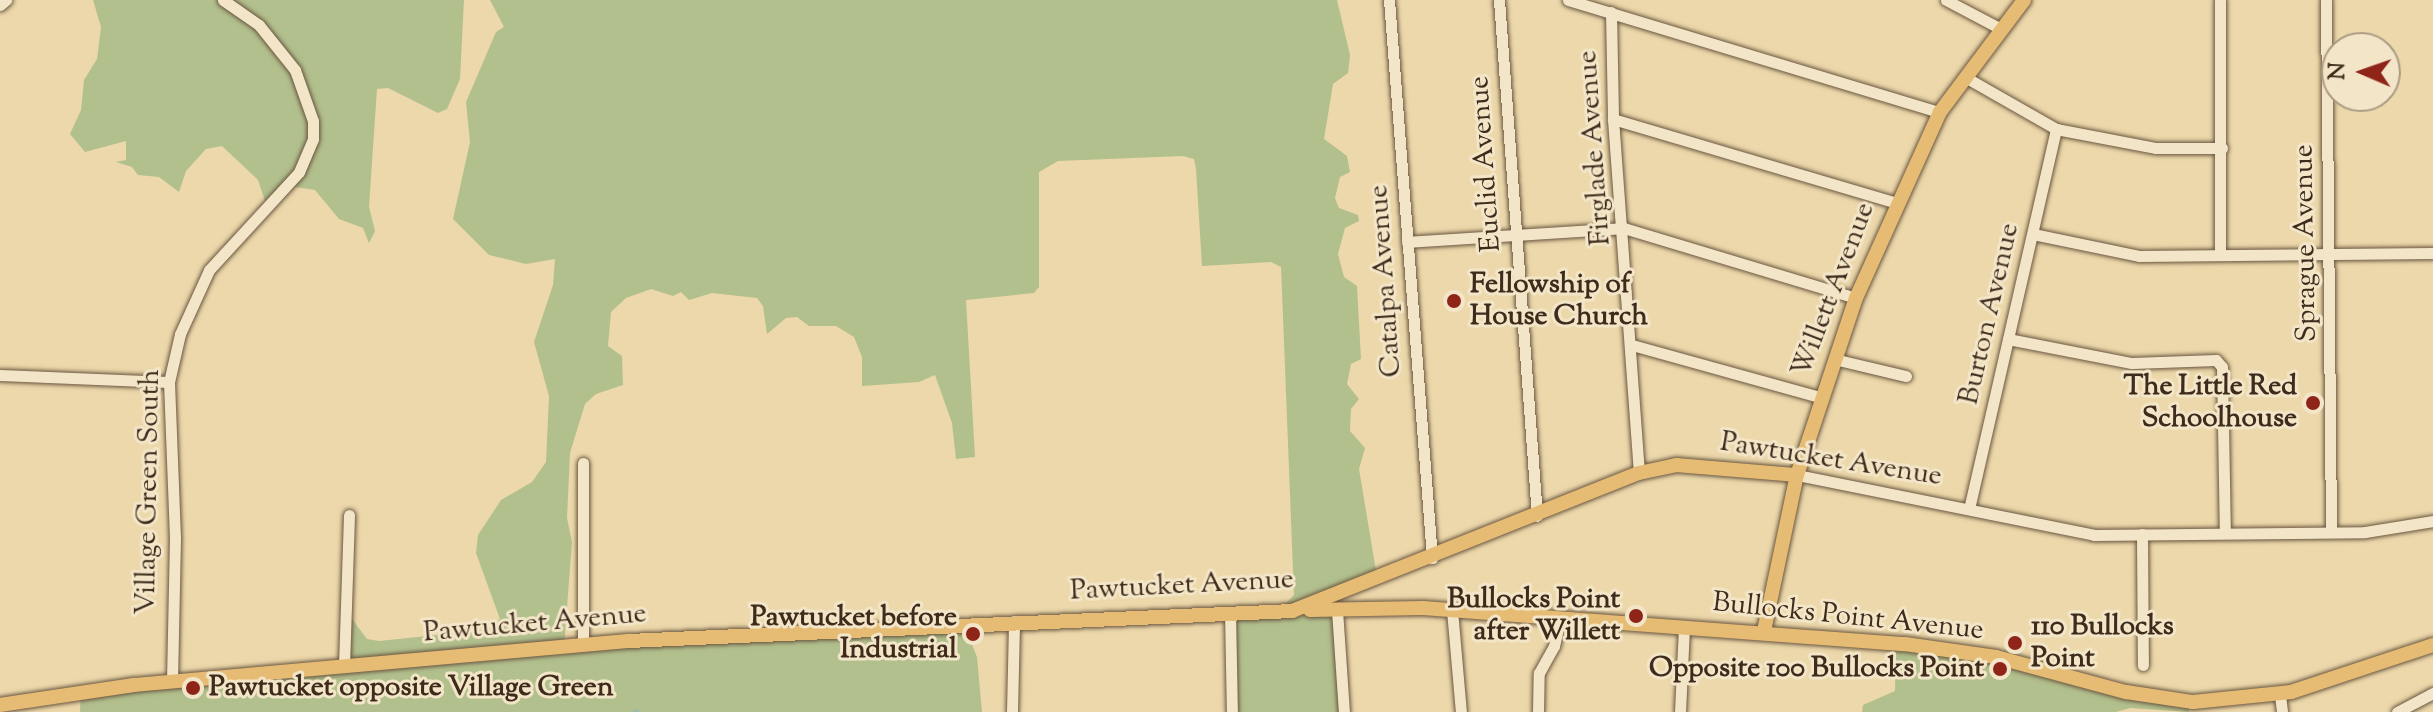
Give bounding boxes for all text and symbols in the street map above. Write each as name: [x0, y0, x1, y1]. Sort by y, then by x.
north arrow: [2321, 32, 2401, 112]
street label: Firglade Avenue: [1571, 49, 1619, 247]
text: N: [2323, 62, 2355, 81]
street label: Euclid Avenue: [1463, 75, 1509, 253]
street label: Sprague Avenue: [2287, 144, 2325, 342]
street label: Catalpa Avenue: [1363, 184, 1409, 378]
street label: Willett Avenue: [1785, 198, 1883, 382]
street label: Burton Avenue: [1953, 220, 2027, 408]
place label: Fellowship of House Church: [1470, 268, 1648, 334]
marker: Fellowship of House Church: [1445, 292, 1463, 310]
street label: Village Green South: [130, 369, 168, 615]
place label: The Little Red Schoolhouse: [2124, 370, 2297, 436]
marker: The Little Red Schoolhouse: [2304, 394, 2322, 412]
street label: Pawtucket Avenue: [1718, 426, 1944, 494]
street label: Pawtucket Avenue: [1069, 563, 1295, 609]
place label: Bullocks Point after Willett: [1447, 583, 1620, 649]
street label: Bullocks Point Avenue: [1711, 586, 1985, 648]
street label: Pawtucket Avenue: [422, 598, 648, 650]
place label: Pawtucket before Industrial: [750, 601, 957, 667]
marker: Bullocks Point after Willett: [1627, 607, 1645, 625]
place label: 110 Bullocks Point: [2031, 610, 2174, 676]
marker: Pawtucket before Industrial: [964, 625, 982, 643]
marker: 110 Bullocks Point: [2006, 634, 2024, 652]
place label: Opposite 100 Bullocks Point: [1649, 652, 1984, 686]
marker: Opposite 100 Bullocks Point: [1991, 660, 2009, 678]
place label: Pawtucket opposite Village Green: [209, 671, 613, 705]
marker: Pawtucket opposite Village Green: [184, 679, 202, 697]

